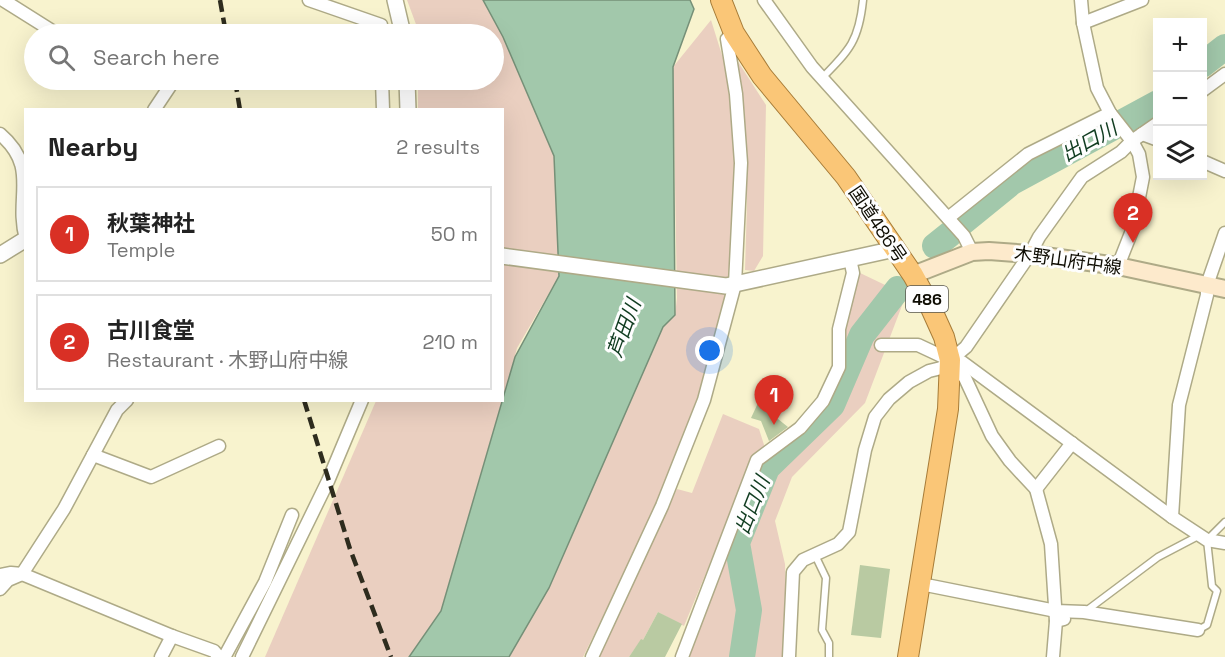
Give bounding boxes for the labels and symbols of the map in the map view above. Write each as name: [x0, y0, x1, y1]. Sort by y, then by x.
water label: 出口川: [1056, 114, 1123, 167]
street label: 国道486号: [844, 181, 912, 267]
pin: 2: [1114, 194, 1152, 243]
street label: 木野山府中線: [1013, 241, 1123, 279]
road number: 486: [906, 286, 948, 312]
water label: 芦田川: [602, 293, 647, 361]
your location: [695, 336, 724, 365]
pin: 1: [754, 376, 794, 425]
water label: 出口川: [729, 470, 776, 538]

